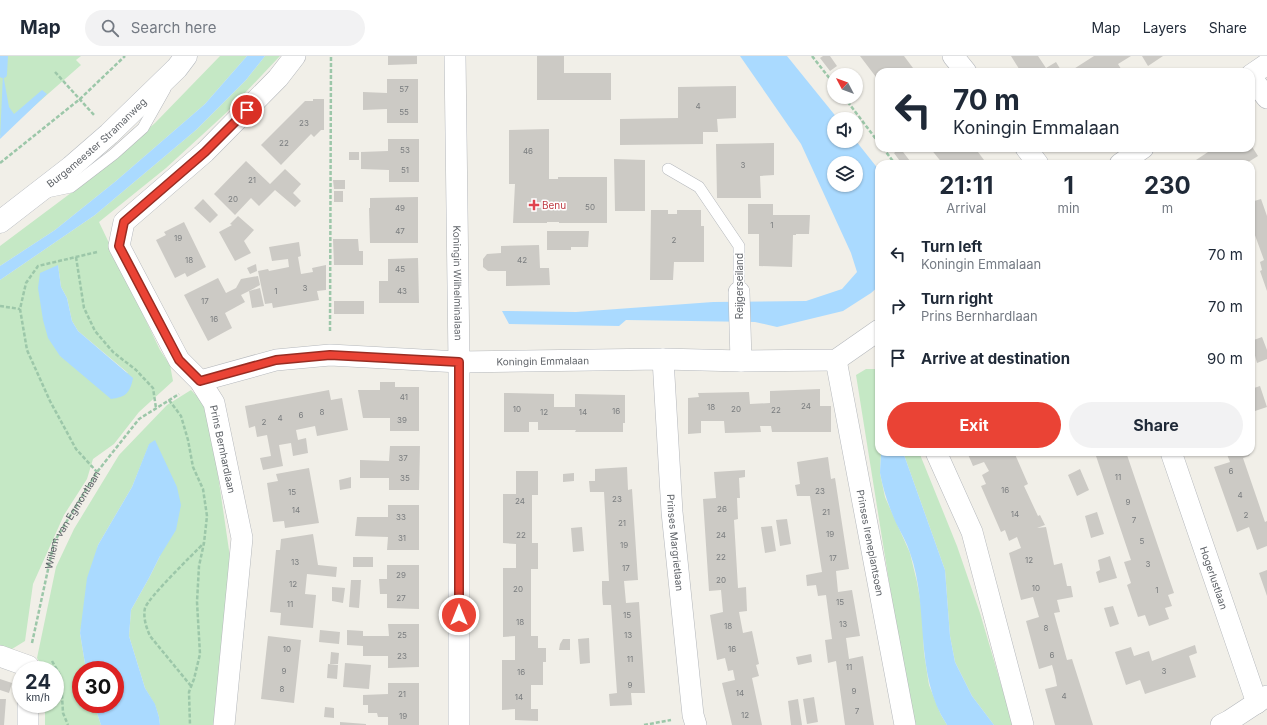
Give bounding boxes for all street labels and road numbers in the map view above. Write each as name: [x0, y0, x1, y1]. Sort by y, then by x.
street label: Burgemeester Stramanweg: [44, 95, 149, 190]
street label: Koningin Wilhelminalaan: [451, 225, 465, 341]
street label: Reijgerseiland: [733, 253, 745, 319]
street label: Koningin Emmalaan: [496, 354, 589, 367]
street label: Prins Bernhardlaan: [208, 404, 238, 494]
street label: Willem van Egmontlaan: [42, 468, 102, 570]
street label: Prinses Ireneplantsoen: [855, 489, 887, 597]
street label: Prinses Margrietlaan: [665, 494, 686, 592]
street label: Hogerlustlaan: [1198, 545, 1230, 611]

